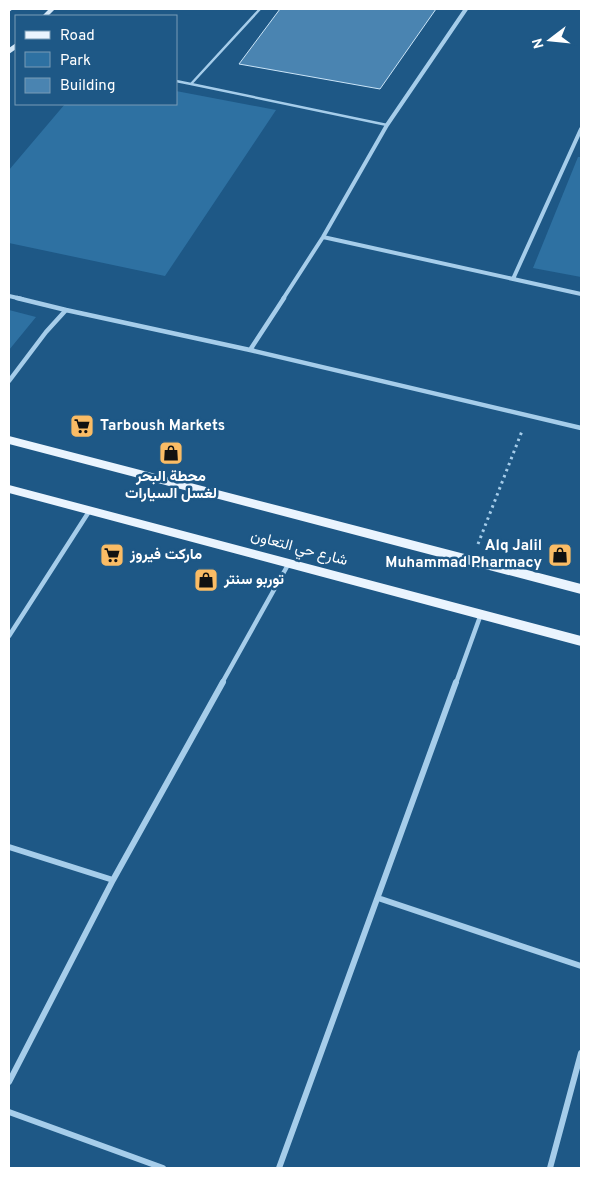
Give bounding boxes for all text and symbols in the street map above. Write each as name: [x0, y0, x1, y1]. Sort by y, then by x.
legend: [15, 15, 178, 105]
north arrow: [525, 15, 575, 65]
text: Road: [60, 27, 95, 46]
text: N: [529, 36, 549, 50]
text: Park: [60, 52, 91, 71]
text: Building: [60, 77, 115, 96]
supermarket icon: Tarboush Markets: [69, 413, 95, 439]
place label: Tarboush Markets: [100, 417, 225, 436]
shop icon: محطة البحر لغسل السيارات: [158, 440, 184, 466]
place label: محطة البحر لغسل السيارات: [125, 468, 217, 504]
street label: شارع حي التعاون: [248, 527, 350, 573]
place label: Alq Jalil Muhammad Pharmacy: [385, 537, 542, 573]
supermarket icon: ماركت فيروز: [99, 542, 125, 568]
shop icon: Alq Jalil Muhammad Pharmacy: [547, 542, 573, 568]
place label: ماركت فيروز: [129, 546, 202, 565]
shop icon: توربو سنتر: [193, 567, 219, 593]
place label: توربو سنتر: [223, 571, 284, 590]

